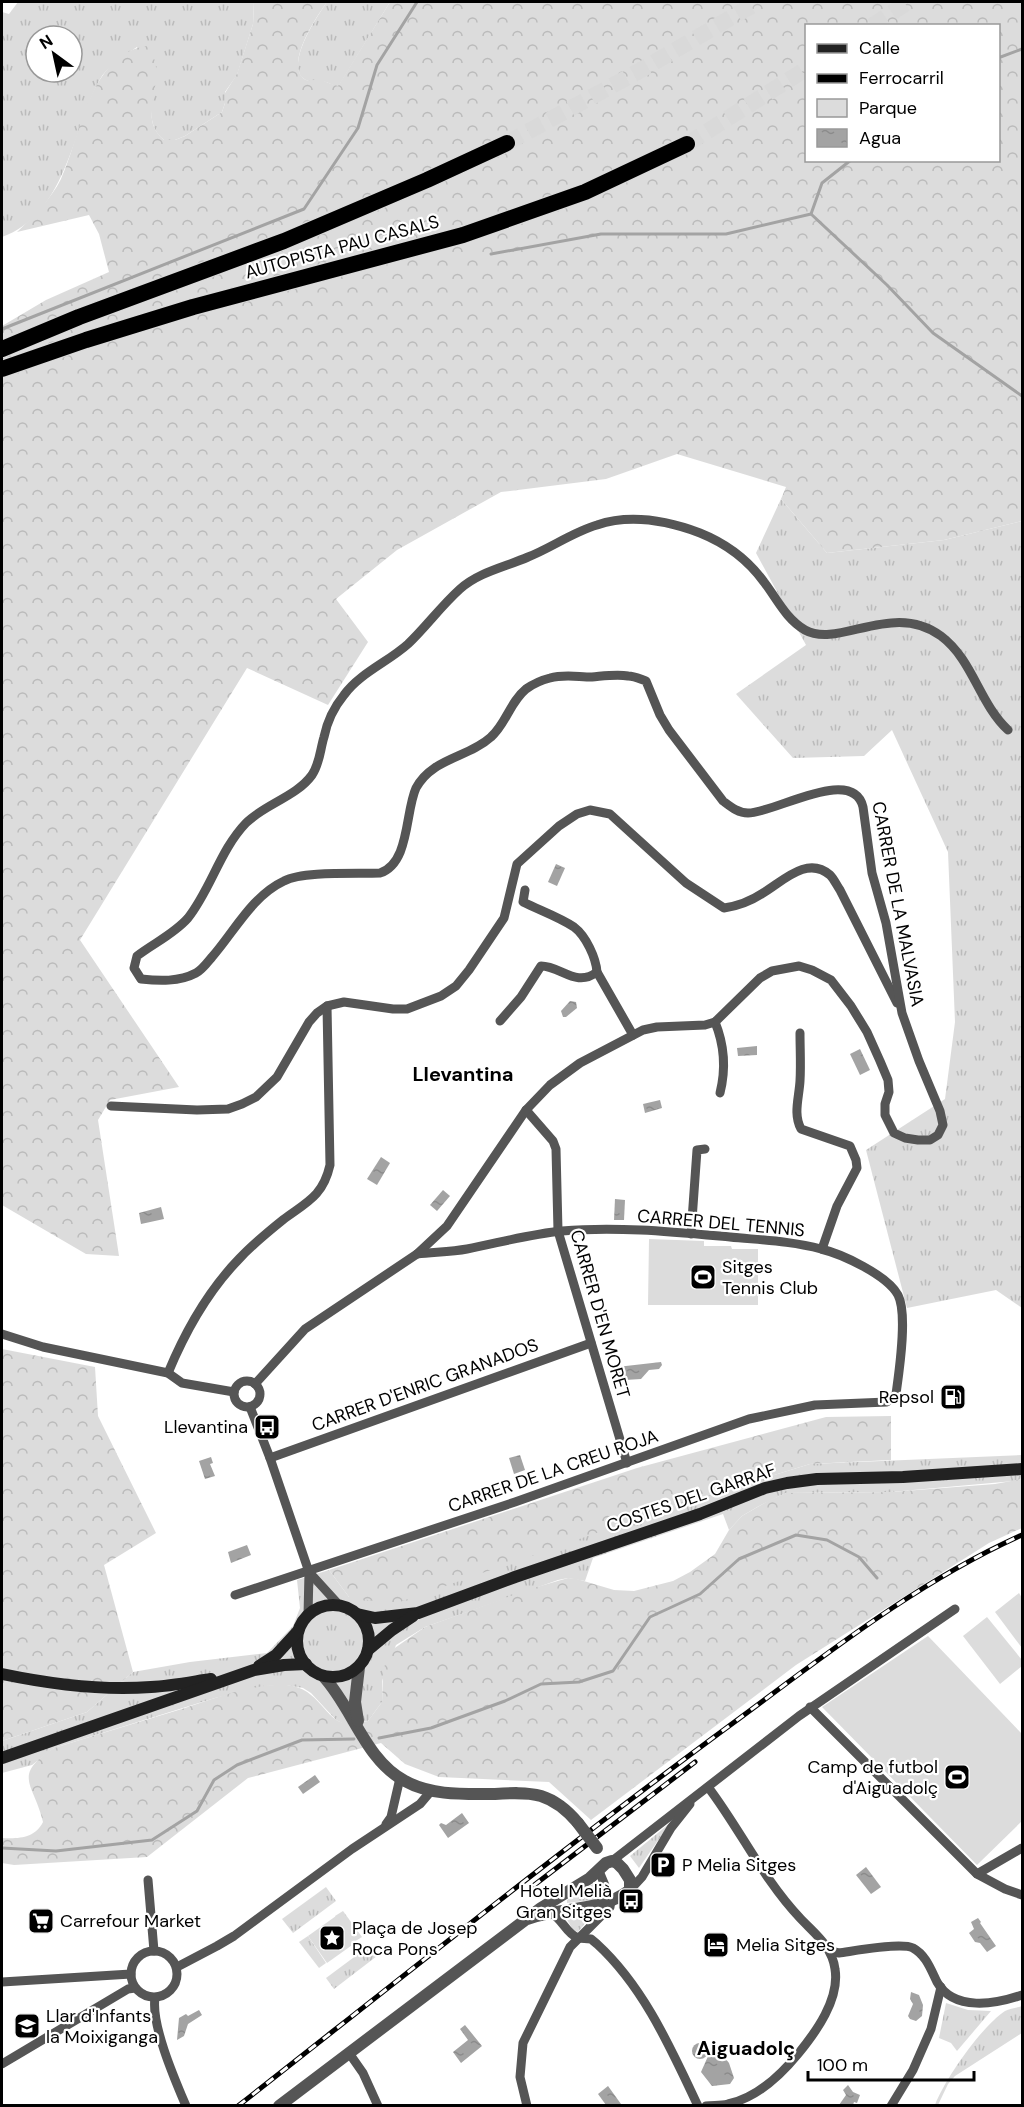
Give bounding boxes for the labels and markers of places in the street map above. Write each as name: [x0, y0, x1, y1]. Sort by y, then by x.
place label: Sitges Tennis Club: [722, 1255, 818, 1300]
sports icon: Sitges Tennis Club: [688, 1262, 718, 1292]
fuel station icon: Repsol: [938, 1382, 968, 1412]
place label: Repsol: [879, 1385, 934, 1409]
bus stop icon: Llevantina: [252, 1412, 282, 1442]
place label: Llevantina: [164, 1415, 248, 1439]
place label: Camp de futbol d'Aiguadolç: [807, 1755, 938, 1800]
sports icon: Camp de futbol d'Aiguadolç: [942, 1762, 972, 1792]
parking icon: P Melia Sitges: [648, 1850, 678, 1880]
place label: P Melia Sitges: [682, 1853, 796, 1877]
place label: Hotel Melià Gran Sitges: [516, 1879, 612, 1924]
bus stop icon: Hotel Melià Gran Sitges: [616, 1886, 646, 1916]
supermarket icon: Carrefour Market: [26, 1906, 56, 1936]
place label: Carrefour Market: [60, 1909, 201, 1933]
place label: Plaça de Josep Roca Pons: [352, 1916, 478, 1961]
place icon: Plaça de Josep Roca Pons: [317, 1923, 347, 1953]
hotel icon: Melia Sitges: [701, 1930, 731, 1960]
place label: Melia Sitges: [736, 1933, 835, 1957]
place label: Llar d'Infants la Moixiganga: [46, 2004, 158, 2049]
school or university icon: Llar d'Infants la Moixiganga: [12, 2011, 42, 2041]

